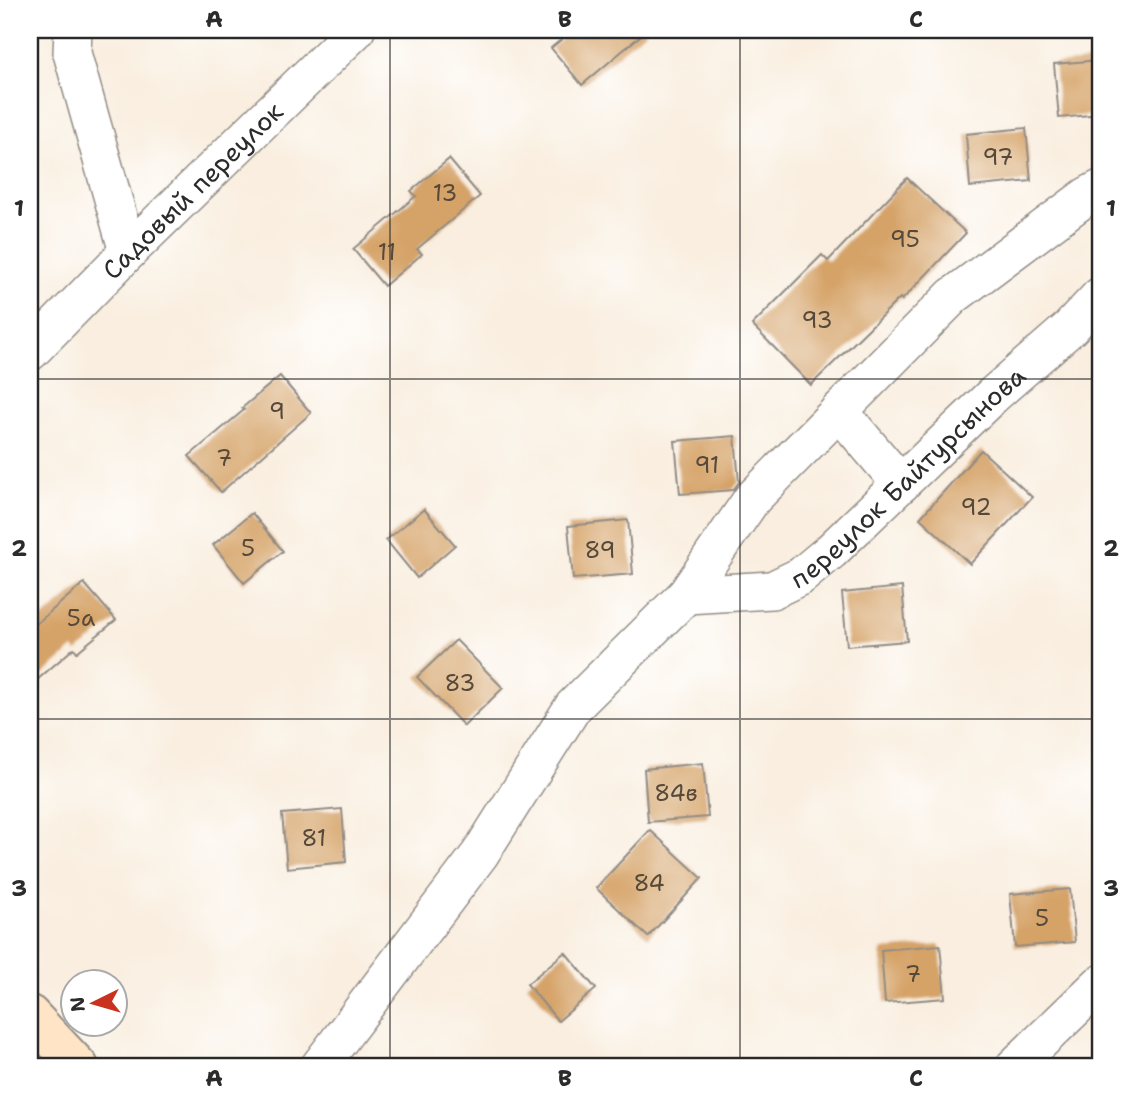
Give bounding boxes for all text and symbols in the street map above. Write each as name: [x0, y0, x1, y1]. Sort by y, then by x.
text: A: [205, 4, 223, 34]
text: B: [558, 4, 572, 34]
text: C: [909, 4, 923, 34]
street label: Садовый переулок: [94, 94, 290, 286]
house number: 97: [983, 142, 1013, 172]
house number: 13: [433, 178, 457, 208]
text: 1: [14, 193, 24, 223]
text: 1: [1106, 193, 1116, 223]
house number: 95: [890, 224, 920, 254]
house number: 11: [378, 237, 396, 267]
house number: 93: [801, 305, 833, 335]
street label: переулок Байтурсынова: [785, 358, 1032, 596]
house number: 9: [269, 396, 285, 426]
house number: 7: [216, 443, 232, 473]
house number: 91: [695, 450, 719, 480]
house number: 92: [960, 492, 992, 522]
text: 2: [11, 533, 27, 563]
house number: 5: [241, 533, 255, 563]
text: 2: [1103, 533, 1119, 563]
house number: 89: [584, 535, 616, 565]
house number: 5а: [67, 603, 95, 633]
house number: 83: [445, 668, 475, 698]
house number: 84в: [654, 778, 698, 808]
house number: 81: [302, 823, 326, 853]
house number: 84: [633, 868, 665, 898]
text: 3: [11, 873, 27, 903]
text: 3: [1103, 873, 1119, 903]
house number: 5: [1035, 903, 1049, 933]
house number: 7: [905, 959, 921, 989]
north arrow: [60, 968, 130, 1038]
text: N: [64, 996, 91, 1013]
text: A: [205, 1063, 223, 1093]
text: B: [558, 1063, 572, 1093]
text: C: [909, 1063, 923, 1093]

